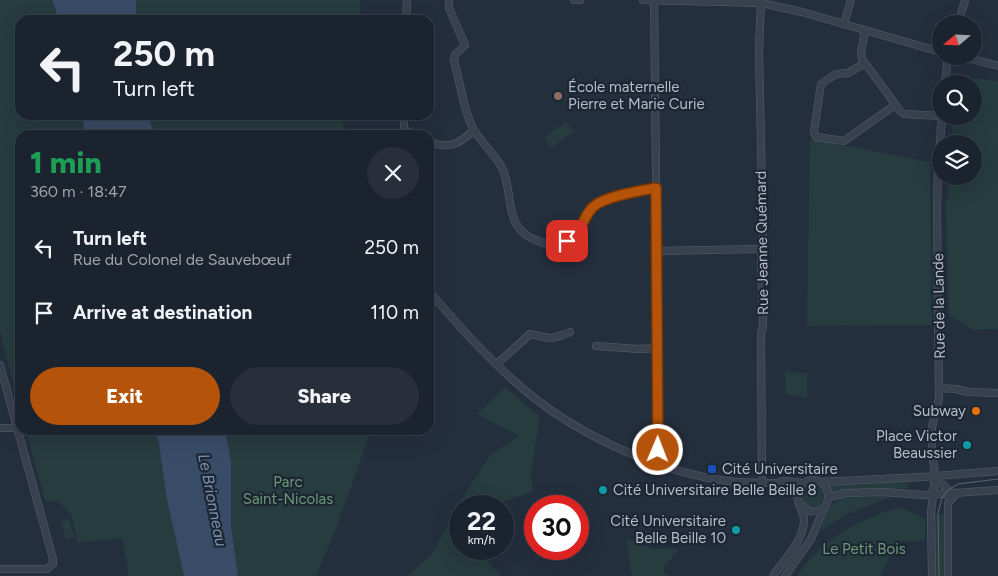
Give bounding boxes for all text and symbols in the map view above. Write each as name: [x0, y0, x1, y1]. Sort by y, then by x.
north arrow: [932, 15, 982, 65]
map controls: [932, 15, 982, 185]
text: 250 m: [113, 33, 215, 75]
icon: left: [30, 35, 95, 100]
text: Turn left: [113, 75, 195, 102]
button: search: [932, 75, 982, 125]
place label: École maternelle Pierre et Marie Curie: [568, 78, 705, 113]
marker: École maternelle Pierre et Marie Curie: [552, 90, 564, 102]
button: layers: [932, 135, 982, 185]
text: 1 min: [30, 144, 102, 181]
button: close: [367, 147, 419, 199]
street label: Rue Jeanne Quémard: [752, 171, 772, 315]
text: 360 m · 18:47: [30, 182, 127, 201]
pin: [546, 220, 588, 262]
text: Turn left: [73, 227, 147, 250]
icon: arrive: [553, 227, 581, 255]
icon: left: [30, 234, 58, 262]
text: 250 m: [364, 236, 419, 259]
text: Rue du Colonel de Sauvebœuf: [73, 250, 291, 269]
street label: Rue de la Lande: [929, 253, 949, 359]
icon: arrive: [30, 299, 58, 327]
text: Arrive at destination: [73, 301, 252, 324]
text: 110 m: [370, 301, 419, 324]
button: Exit: [30, 367, 220, 425]
button: Share: [230, 367, 419, 425]
place label: Subway: [913, 402, 966, 420]
marker: Subway: [970, 405, 982, 417]
position arrow: [631, 423, 683, 475]
place label: Place Victor Beaussier: [876, 427, 957, 462]
marker: Place Victor Beaussier: [961, 439, 973, 451]
water label: Le Brionneau: [194, 452, 231, 548]
place label: Cité Universitaire: [722, 460, 838, 478]
marker: Cité Universitaire: [706, 463, 718, 475]
park label: Parc Saint-Nicolas: [243, 473, 333, 508]
place label: Cité Universitaire Belle Beille 8: [613, 481, 817, 499]
marker: Cité Universitaire Belle Beille 8: [597, 484, 609, 496]
speed limit sign: 30: [524, 495, 589, 560]
text: 22: [467, 506, 496, 536]
place label: Cité Universitaire Belle Beille 10: [610, 512, 726, 547]
marker: Cité Universitaire Belle Beille 10: [730, 524, 742, 536]
text: km/h: [468, 533, 495, 547]
park label: Le Petit Bois: [822, 540, 906, 558]

